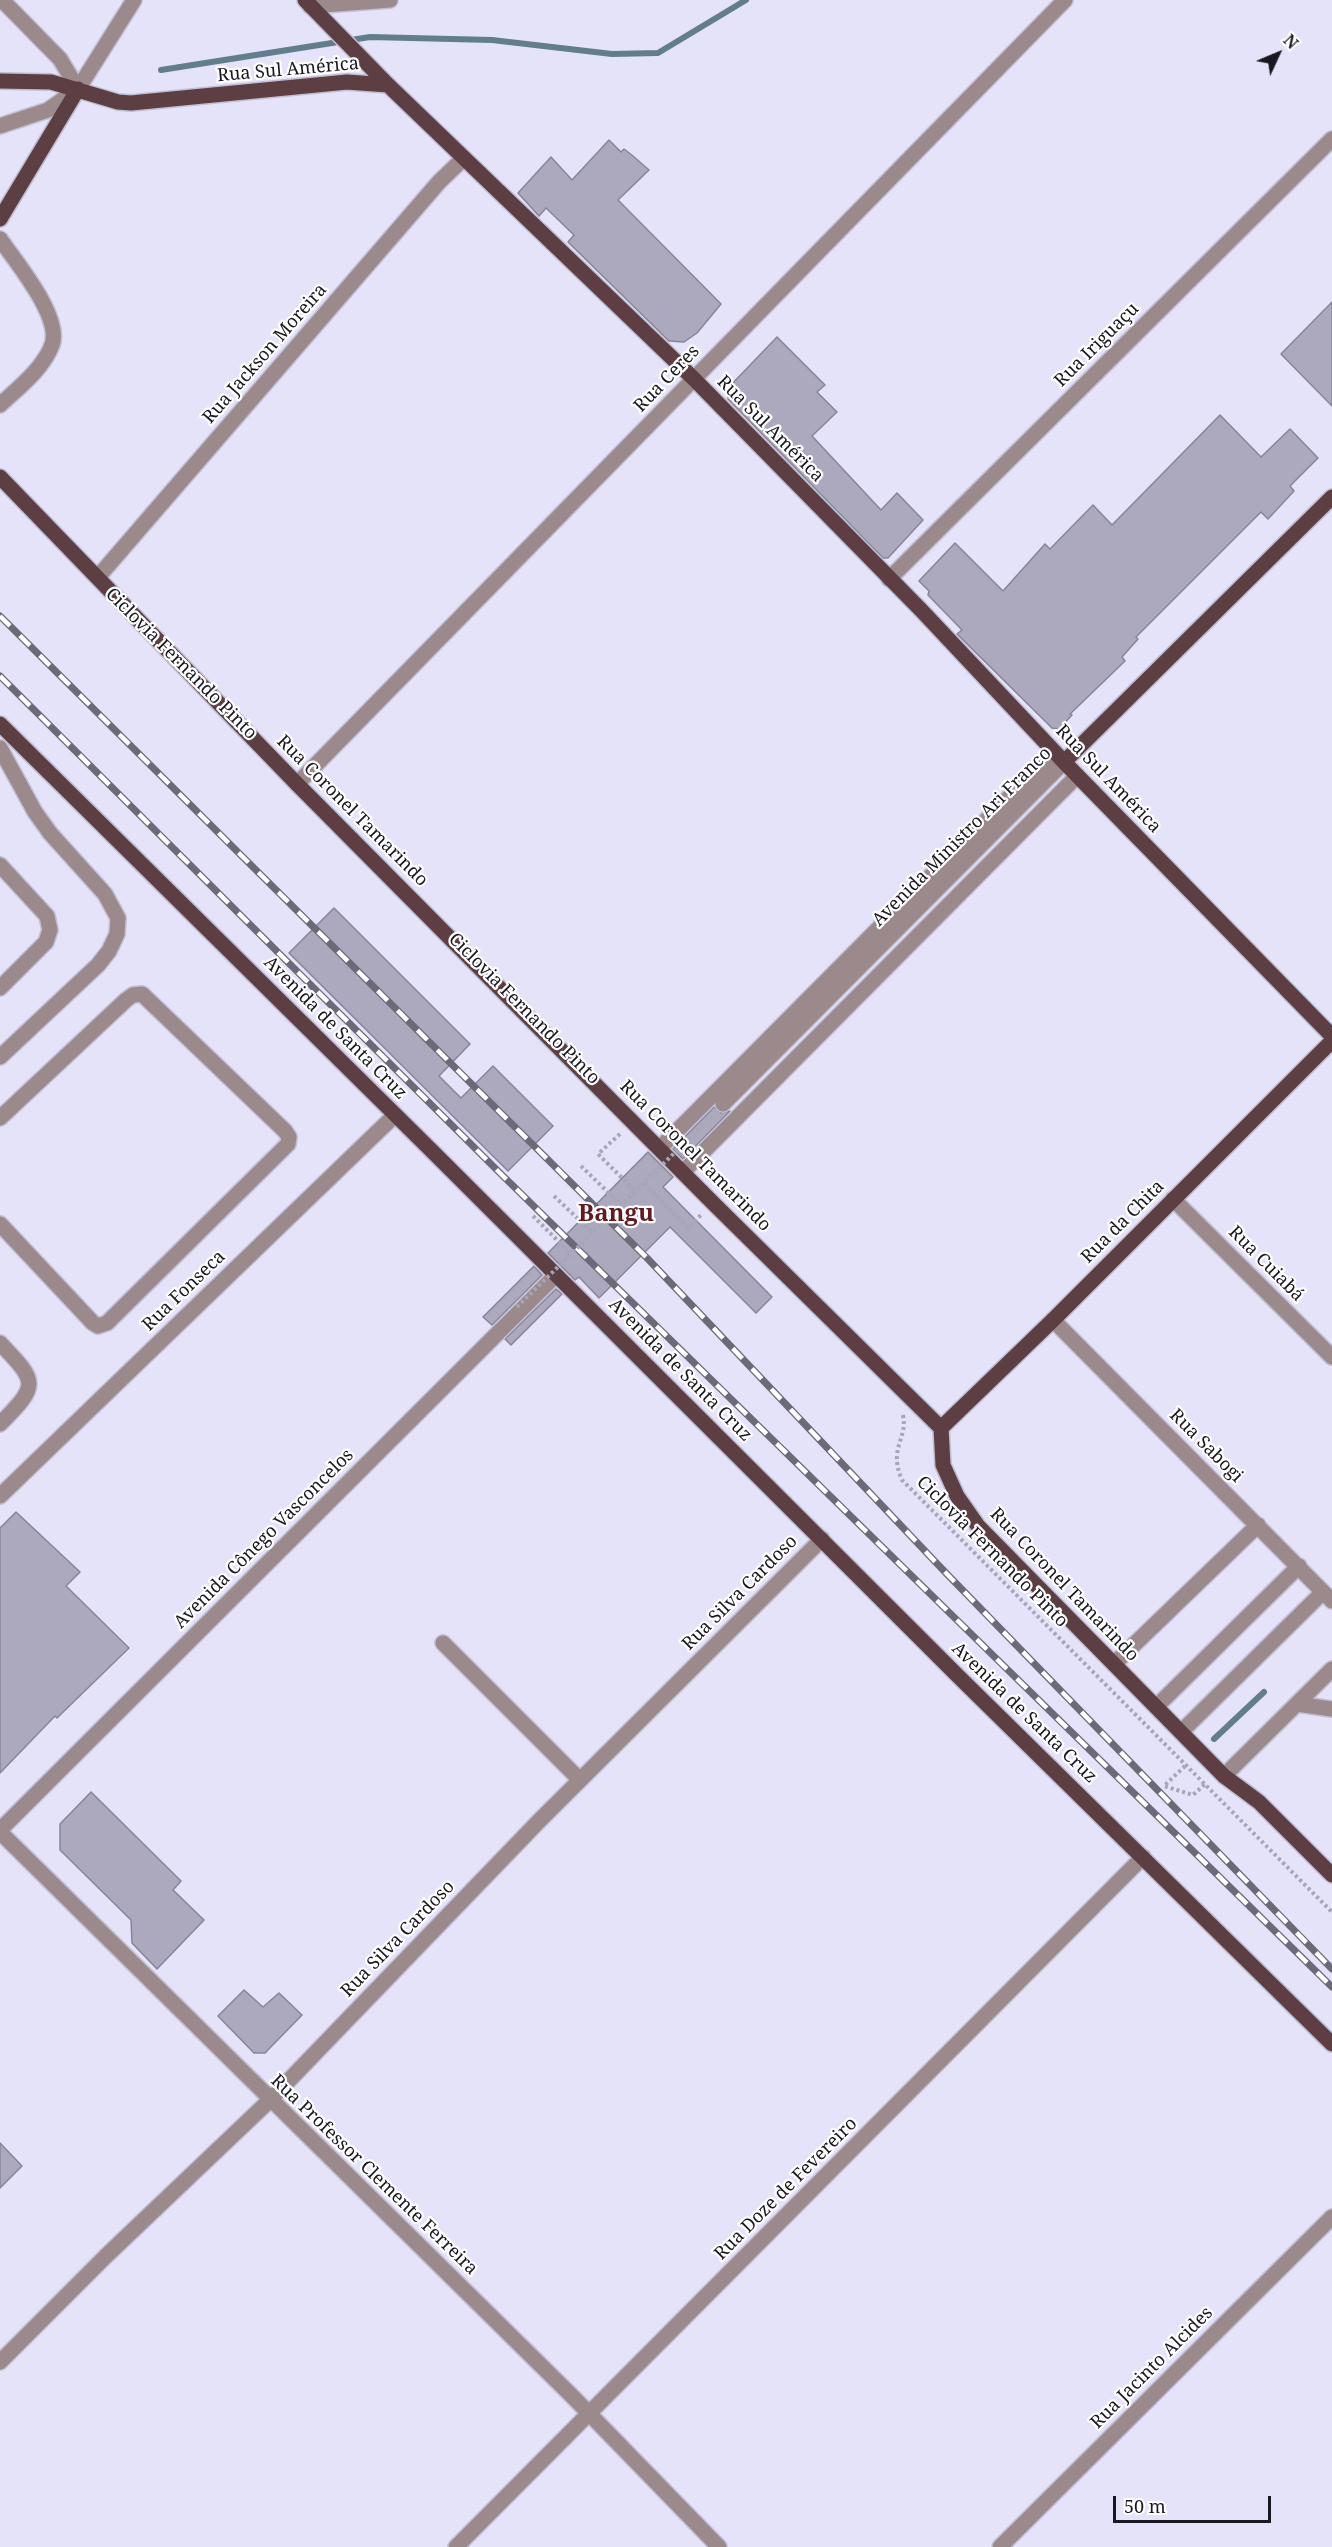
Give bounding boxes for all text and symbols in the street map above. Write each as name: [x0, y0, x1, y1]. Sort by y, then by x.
north arrow: [1248, 24, 1308, 84]
text: N: [1279, 29, 1303, 54]
street label: Rua Sul América: [216, 53, 360, 87]
street label: Rua Jackson Moreira: [198, 280, 332, 428]
street label: Rua Iriguaçu: [1050, 298, 1144, 392]
street label: Rua Ceres: [630, 341, 704, 417]
street label: Rua Sul América: [712, 371, 828, 487]
street label: Ciclovia Fernando Pinto: [101, 584, 261, 744]
street label: Rua Sul América: [1051, 720, 1165, 838]
street label: Rua Coronel Tamarindo: [272, 731, 432, 891]
street label: Avenida Ministro Ari Franco: [868, 743, 1056, 931]
street label: Ciclovia Fernando Pinto: [444, 929, 604, 1089]
street label: Avenida de Santa Cruz: [259, 952, 411, 1104]
street label: Rua Coronel Tamarindo: [615, 1076, 775, 1236]
street label: Rua da Chita: [1077, 1176, 1169, 1268]
district label: Bangu: [578, 1200, 654, 1228]
street label: Rua Cuiabá: [1224, 1222, 1308, 1306]
street label: Rua Fonseca: [138, 1246, 230, 1336]
street label: Avenida de Santa Cruz: [604, 1294, 756, 1446]
street label: Rua Sabogi: [1165, 1405, 1247, 1487]
street label: Avenida Cônego Vasconcelos: [170, 1445, 358, 1633]
street label: Ciclovia Fernando Pinto: [912, 1472, 1072, 1632]
street label: Rua Coronel Tamarindo: [985, 1504, 1143, 1666]
street label: Rua Silva Cardoso: [678, 1531, 802, 1655]
street label: Avenida de Santa Cruz: [947, 1638, 1101, 1788]
street label: Rua Silva Cardoso: [337, 1876, 459, 2002]
street label: Rua Professor Clemente Ferreira: [266, 2070, 482, 2280]
street label: Rua Doze de Fevereiro: [710, 2113, 862, 2265]
street label: Rua Jacinto Alcides: [1086, 2302, 1218, 2434]
scale bar: [1116, 2484, 1274, 2522]
text: 50 m: [1124, 2494, 1166, 2518]

